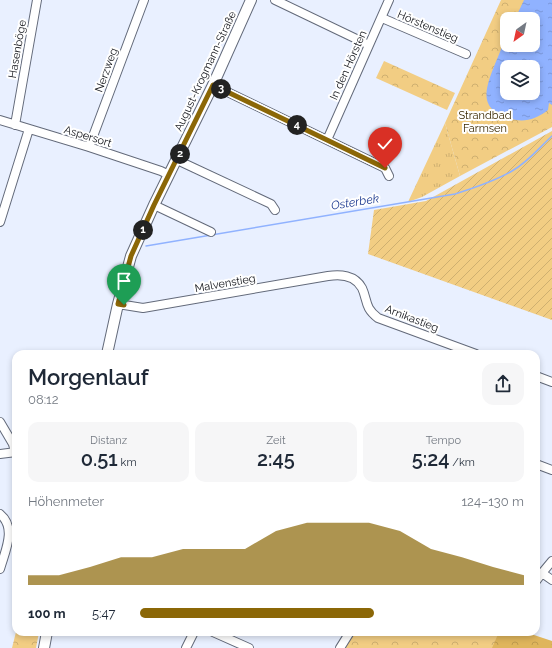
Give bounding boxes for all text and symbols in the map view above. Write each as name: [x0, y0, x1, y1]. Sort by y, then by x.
street label: Hörstenstieg: [395, 8, 460, 45]
street label: August-Krogmann-Straße: [172, 9, 239, 133]
north arrow: [500, 12, 540, 52]
map controls: [500, 12, 540, 100]
street label: Hasenböge: [6, 18, 29, 79]
street label: In den Hörsten: [327, 28, 370, 102]
street label: Nerzweg: [92, 46, 120, 94]
button: layers: [500, 60, 540, 100]
pin: 3: [211, 79, 231, 99]
text: 3: [218, 82, 224, 95]
park label: Strandbad Farmsen: [459, 109, 512, 135]
pin: 4: [287, 115, 307, 135]
text: 4: [294, 118, 300, 131]
street label: Aspersort: [62, 123, 114, 150]
pin: [368, 127, 402, 168]
icon: check: [374, 133, 396, 155]
pin: 2: [170, 144, 190, 164]
text: 2: [177, 147, 183, 160]
water label: Osterbek: [330, 191, 381, 213]
pin: 1: [133, 220, 153, 240]
text: 1: [140, 223, 146, 236]
pin: [107, 264, 141, 305]
icon: arrive: [113, 270, 135, 292]
street label: Malvenstieg: [194, 272, 257, 295]
street label: Arnikastieg: [383, 302, 441, 335]
button: share: [482, 363, 524, 405]
text: Morgenlauf: [28, 364, 149, 390]
text: 08:12: [28, 392, 58, 407]
text: Distanz: [90, 434, 127, 447]
text: Zeit: [266, 434, 286, 447]
text: Tempo: [426, 434, 461, 447]
text: 0.51: [81, 447, 118, 471]
text: 2:45: [257, 447, 295, 471]
text: 5:24: [412, 447, 450, 471]
text: km: [118, 456, 137, 469]
text: /km: [450, 456, 475, 469]
text: Höhenmeter: [28, 494, 104, 509]
text: 124–130 m: [462, 494, 524, 509]
text: 100 m: [28, 606, 66, 621]
text: 5:47: [92, 606, 116, 621]

